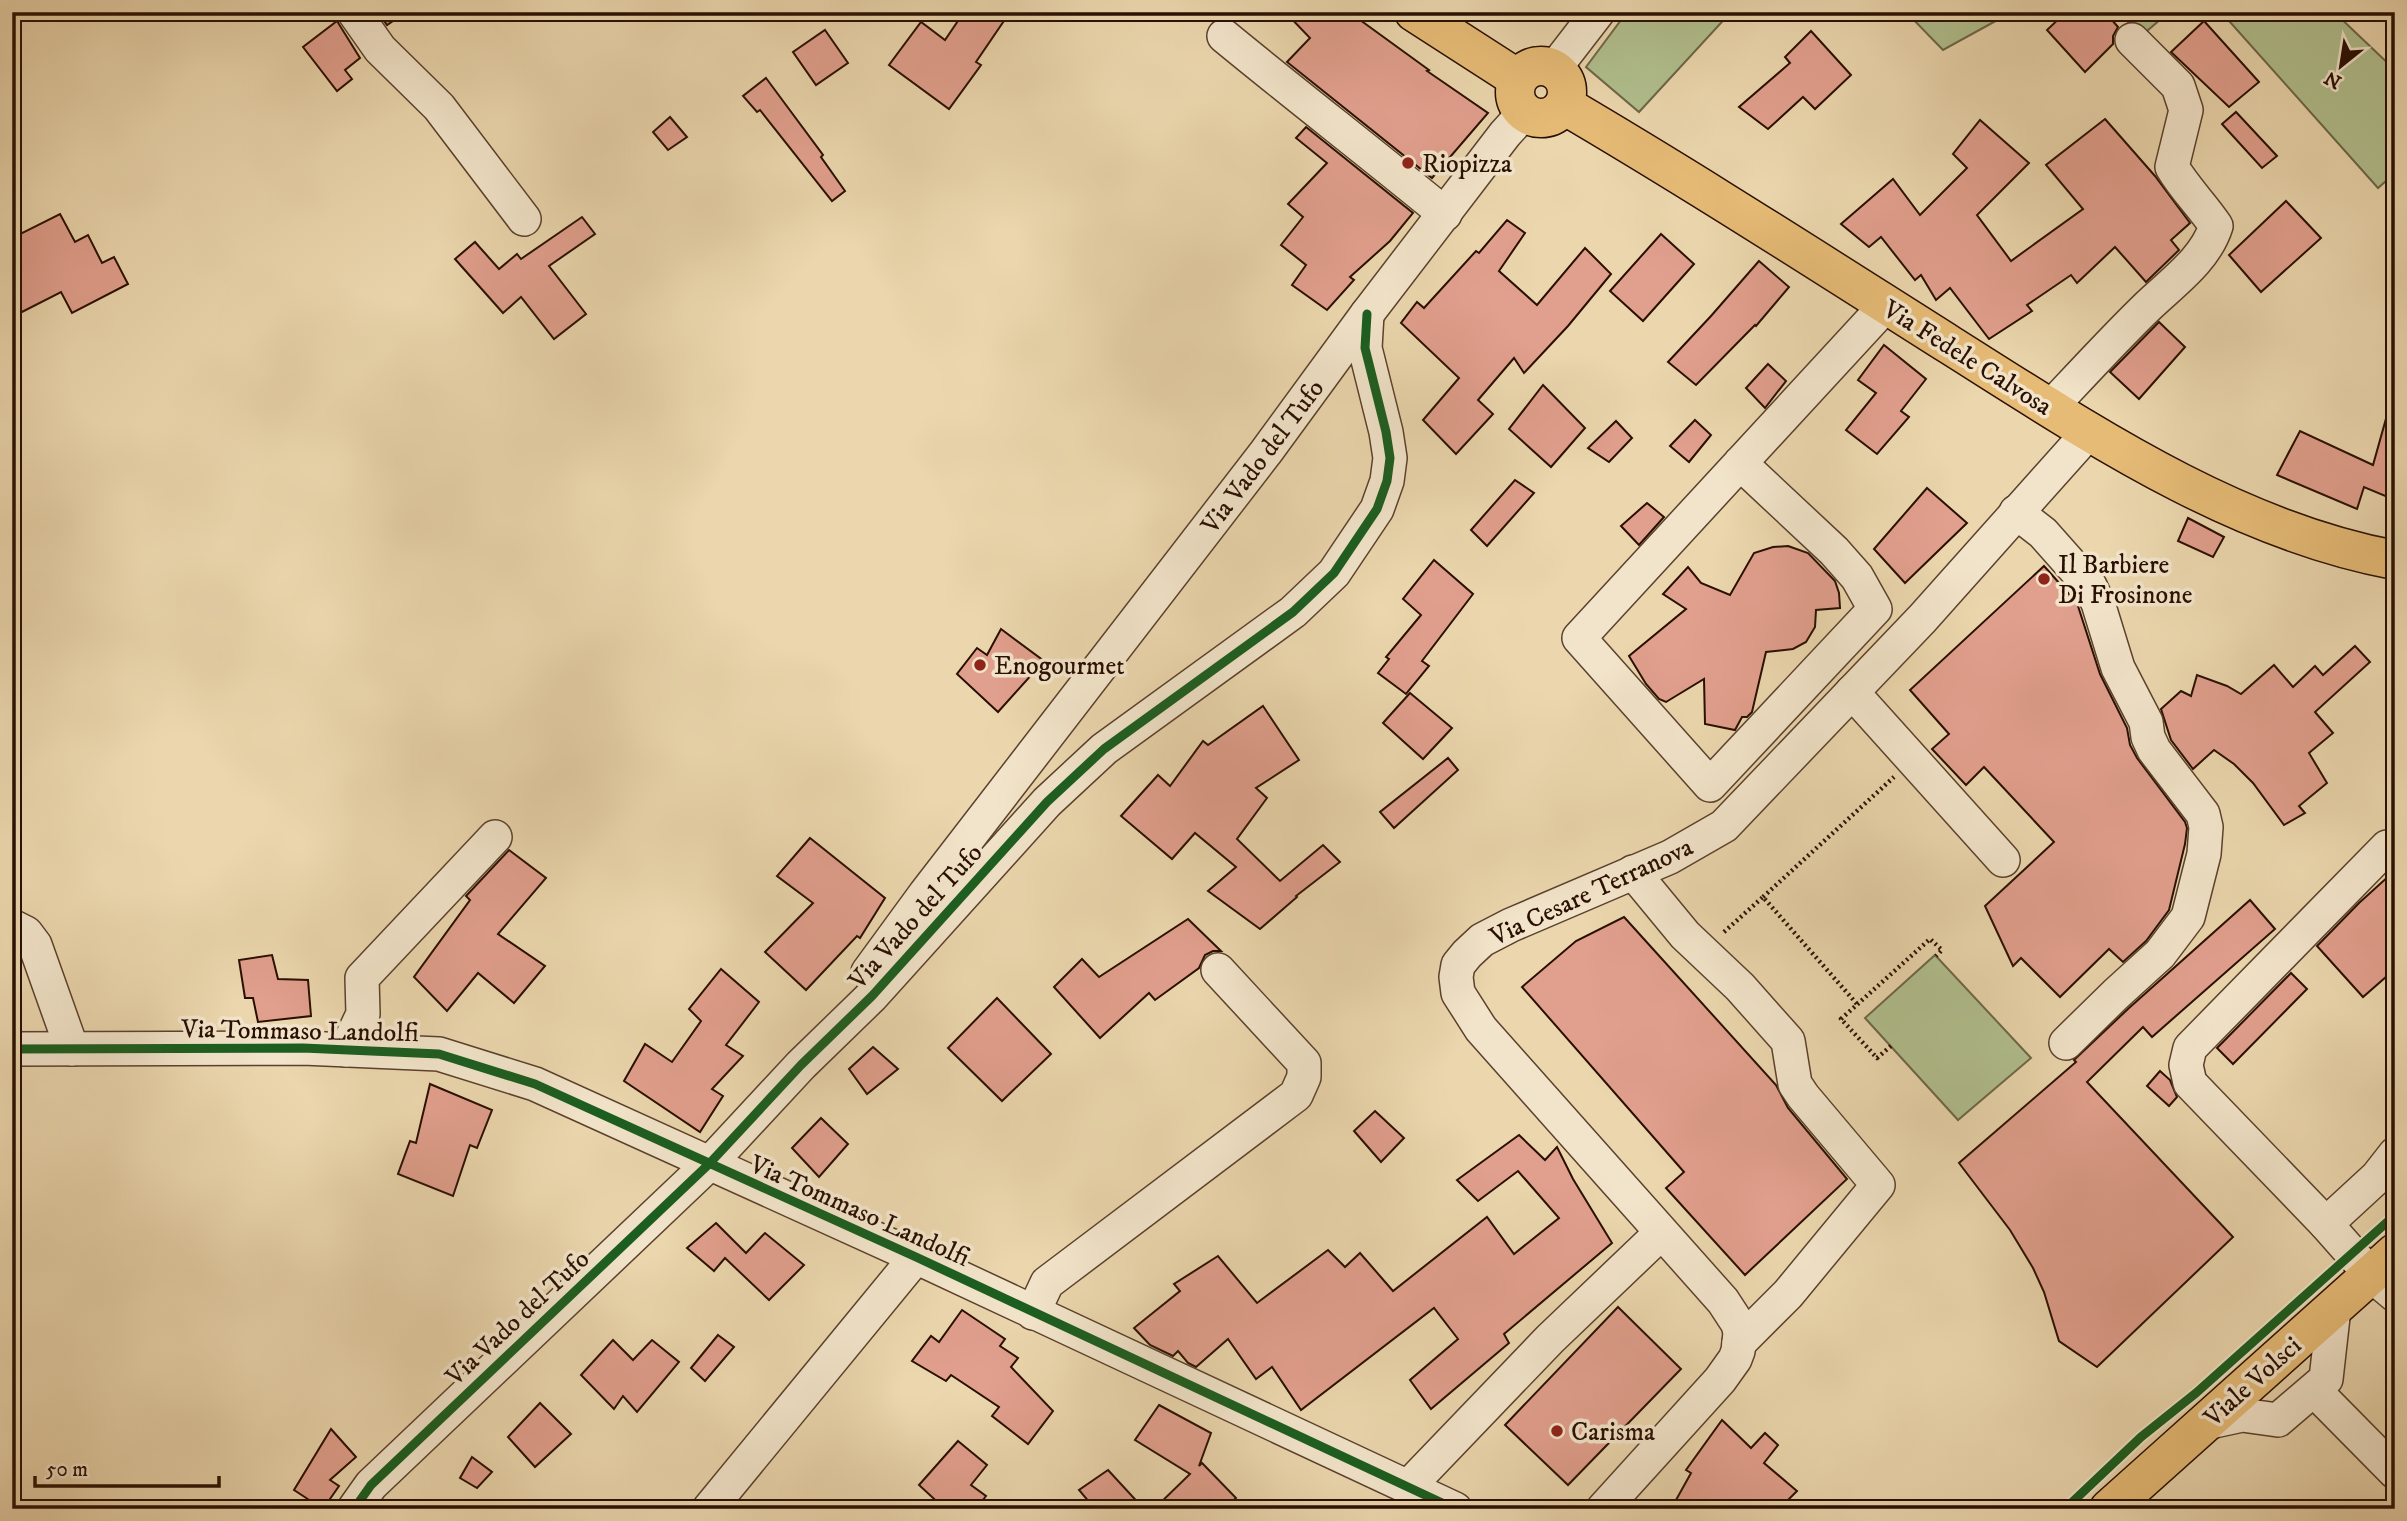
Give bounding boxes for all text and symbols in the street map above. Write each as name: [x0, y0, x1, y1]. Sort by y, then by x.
north arrow: [2306, 32, 2376, 102]
text: N: [2320, 65, 2346, 93]
place label: Riopizza: [1422, 148, 1512, 181]
marker: Riopizza: [1400, 155, 1416, 171]
street label: Via Fedele Calvosa: [1876, 293, 2058, 423]
street label: Via Vado del Tufo: [1194, 373, 1332, 541]
place label: Il Barbiere Di Frosinone: [2058, 549, 2192, 612]
marker: Il Barbiere Di Frosinone: [2036, 571, 2052, 587]
place label: Enogourmet: [994, 650, 1125, 683]
marker: Enogourmet: [972, 657, 988, 673]
street label: Via Cesare Terranova: [1484, 831, 1698, 954]
street label: Via Vado del Tufo: [841, 837, 990, 997]
street label: Via Tommaso Landolfi: [180, 1013, 419, 1050]
street label: Via Tommaso Landolfi: [743, 1148, 975, 1275]
street label: Via Vado del Tufo: [438, 1243, 597, 1394]
street label: Viale Volsci: [2197, 1330, 2309, 1435]
place label: Carisma: [1571, 1416, 1655, 1449]
marker: Carisma: [1549, 1423, 1565, 1439]
scale bar: [35, 1444, 219, 1488]
text: 50 m: [46, 1457, 88, 1483]

